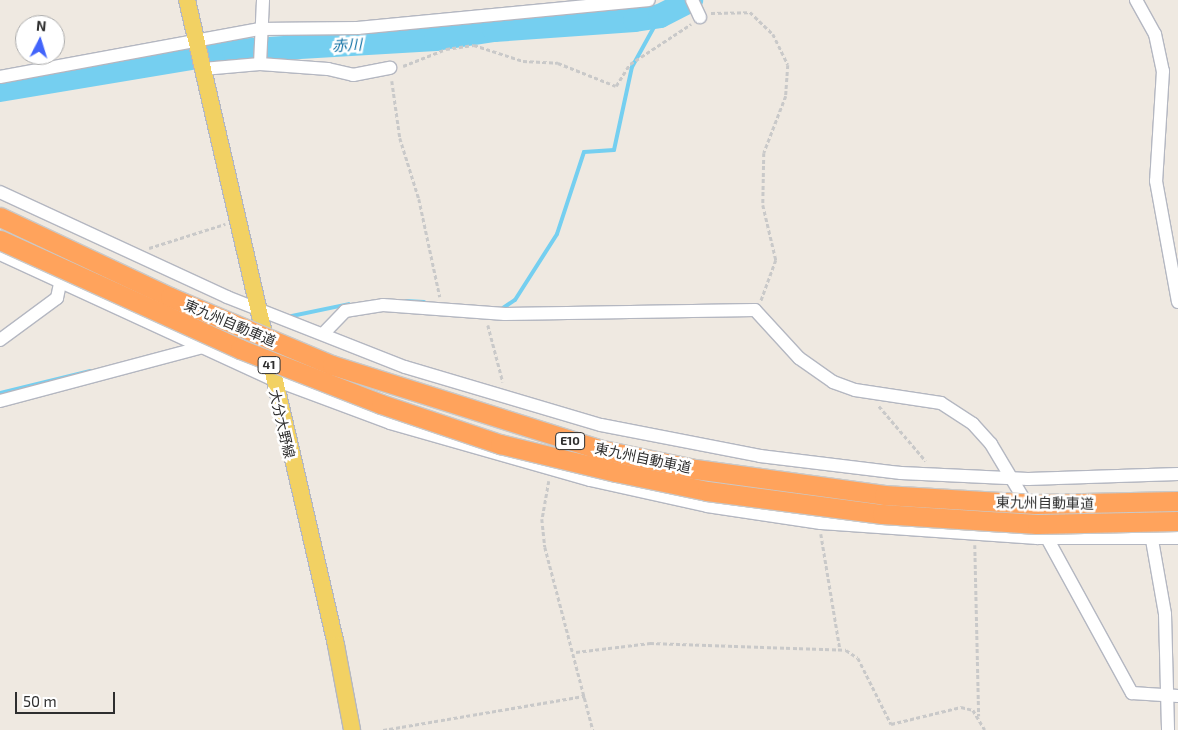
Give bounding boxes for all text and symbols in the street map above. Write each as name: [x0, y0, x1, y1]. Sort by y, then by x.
north arrow: [15, 15, 65, 65]
text: N: [35, 17, 47, 34]
water label: 赤川: [332, 35, 362, 55]
street label: 東九州自動車道: [182, 296, 278, 350]
road number: 41: [256, 356, 282, 374]
street label: 大分大野線: [266, 388, 298, 460]
road number: E10: [555, 432, 585, 451]
street label: 東九州自動車道: [593, 440, 693, 476]
street label: 東九州自動車道: [996, 494, 1094, 512]
scale bar: [18, 682, 118, 714]
text: 50 m: [23, 692, 57, 710]

